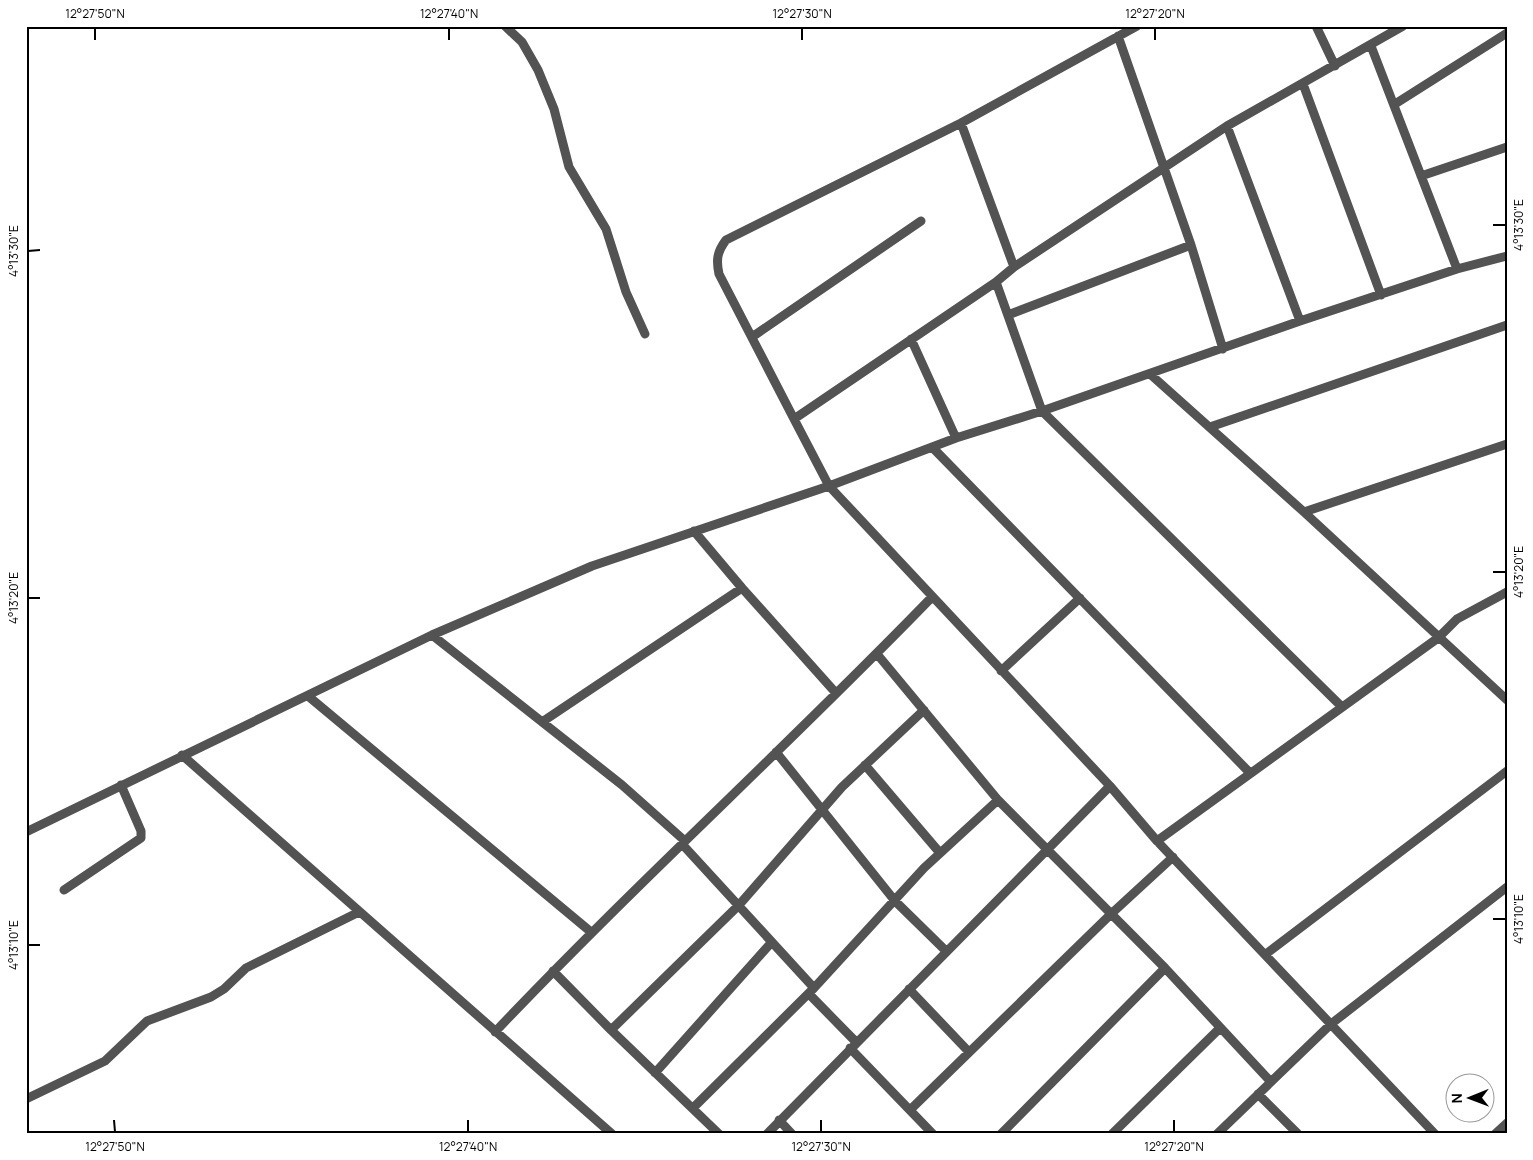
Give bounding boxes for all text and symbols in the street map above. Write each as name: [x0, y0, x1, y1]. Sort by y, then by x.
text: 12°27'50"N: [65, 5, 125, 22]
text: 12°27'40"N: [420, 5, 478, 22]
text: 12°27'30"N: [772, 5, 832, 22]
text: 12°27'20"N: [1125, 5, 1185, 22]
text: 4°13'30"E: [1510, 199, 1527, 251]
text: 4°13'30"E: [5, 225, 22, 277]
text: 4°13'20"E: [1510, 546, 1527, 598]
text: 4°13'20"E: [5, 572, 22, 624]
text: 4°13'10"E: [1510, 894, 1527, 944]
text: 4°13'10"E: [5, 920, 22, 970]
north arrow: [1446, 1072, 1496, 1122]
text: N: [1447, 1093, 1466, 1103]
text: 12°27'50"N: [85, 1138, 145, 1155]
text: 12°27'40"N: [439, 1138, 497, 1155]
text: 12°27'30"N: [791, 1138, 851, 1155]
text: 12°27'20"N: [1144, 1138, 1204, 1155]

